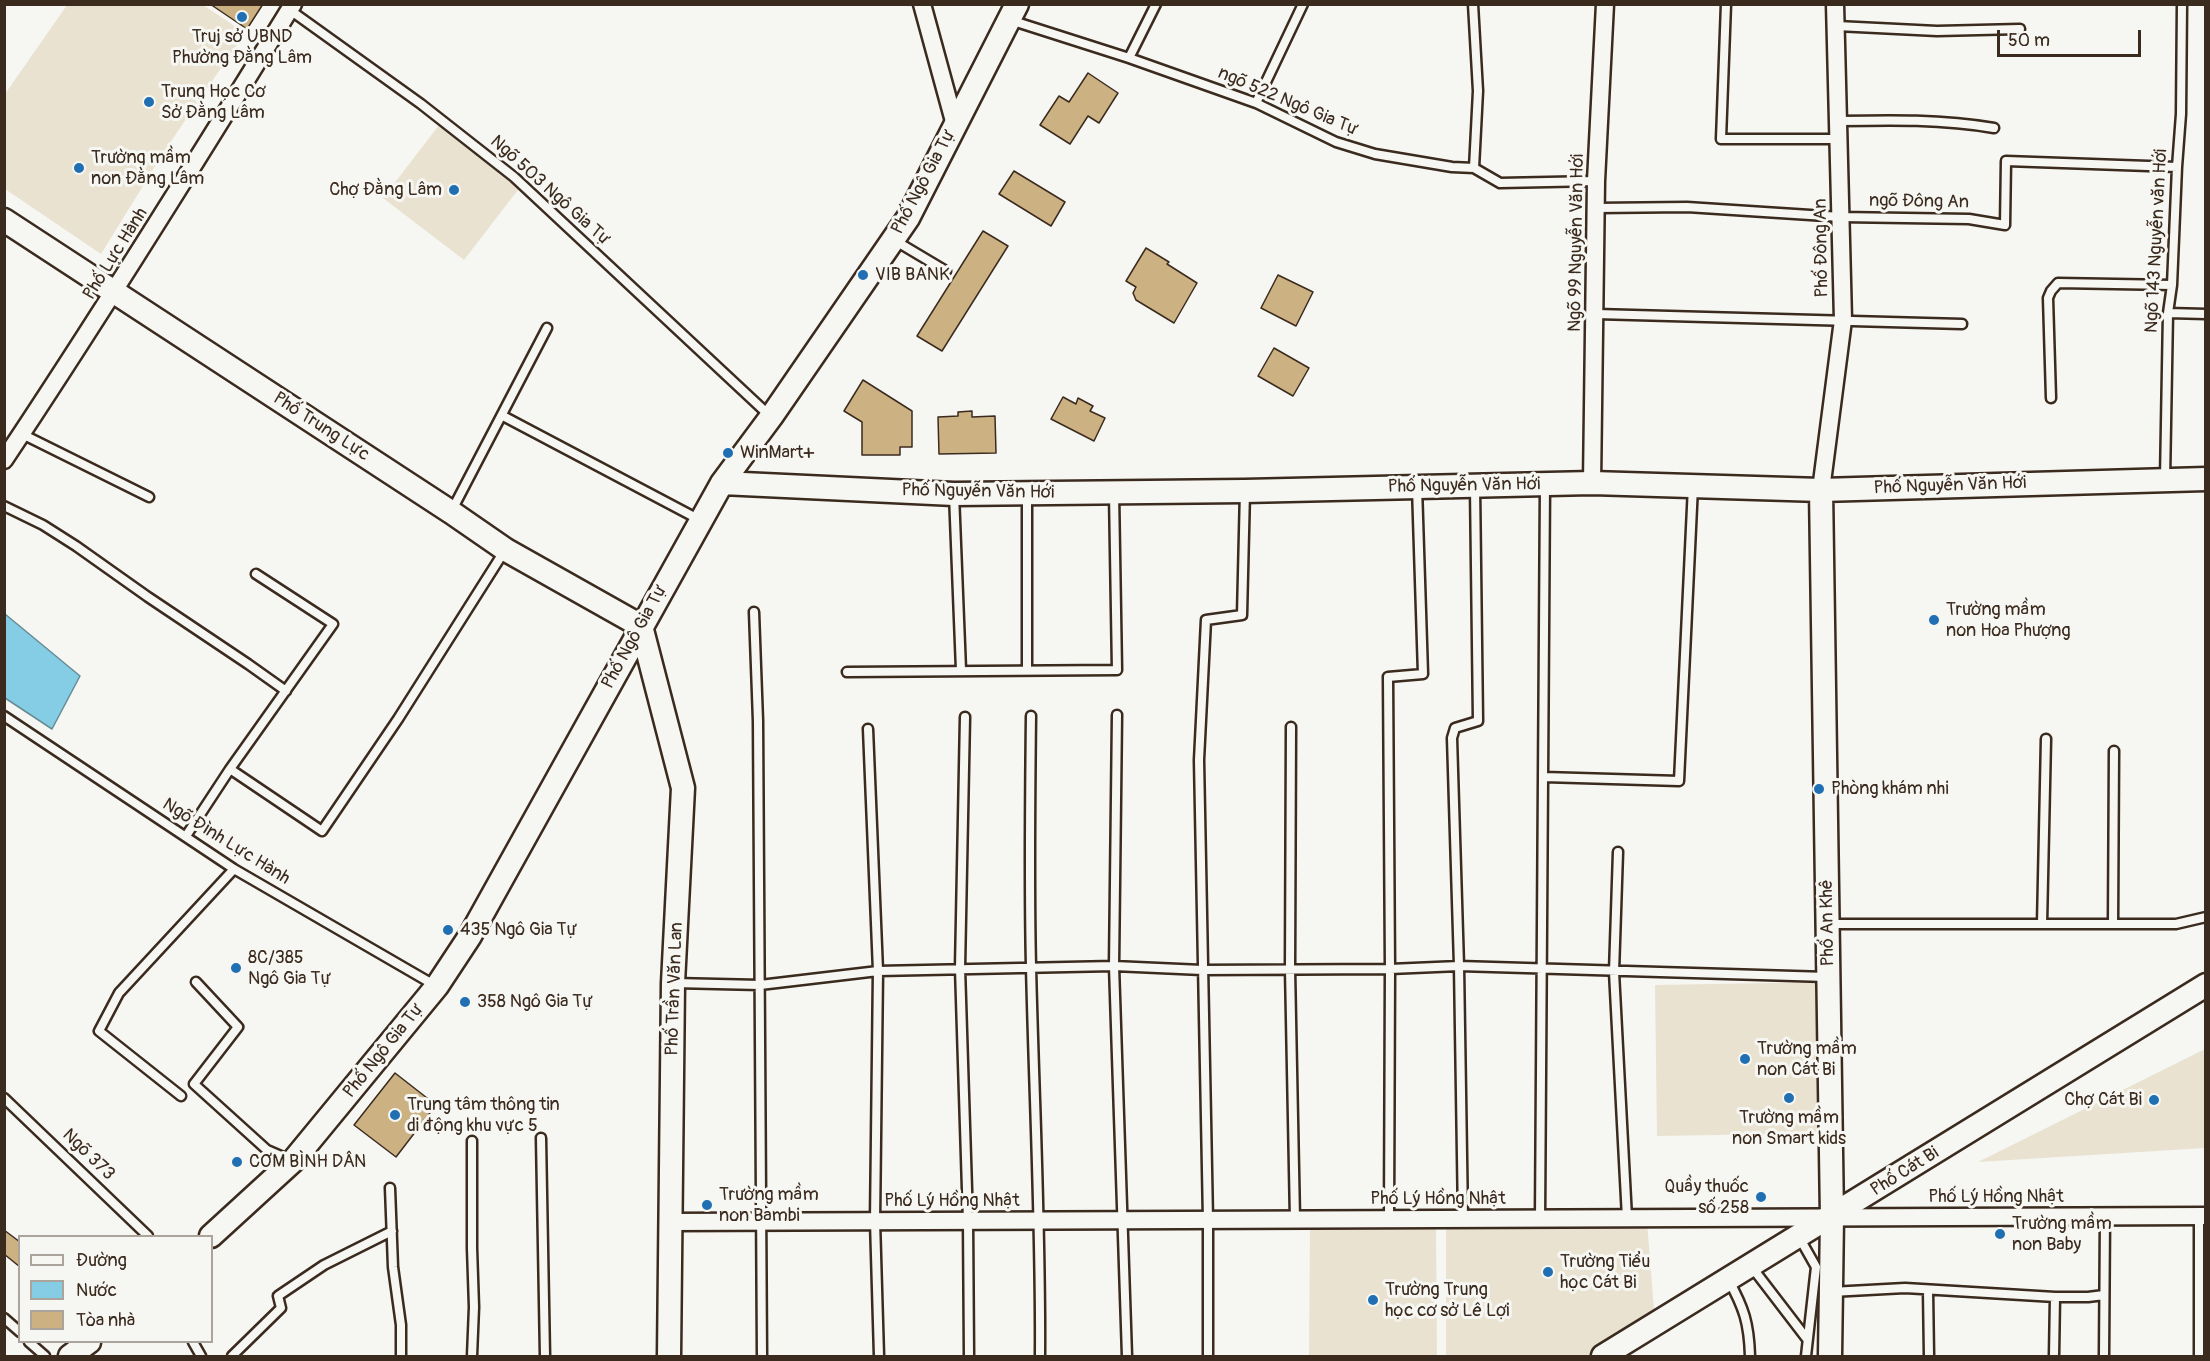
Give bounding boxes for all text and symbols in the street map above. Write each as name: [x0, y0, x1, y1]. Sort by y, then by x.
marker: Truj sở UBND Phường Đằng Lâm: [235, 10, 249, 24]
scale bar: [2000, 18, 2144, 56]
place label: Truj sở UBND Phường Đằng Lâm: [172, 26, 312, 68]
text: 50 m: [2008, 29, 2050, 52]
street label: ngõ 522 Ngô Gia Tự: [1215, 63, 1361, 141]
place label: Trung Học Cơ Sở Đằng Lâm: [161, 81, 265, 124]
marker: Trung Học Cơ Sở Đằng Lâm: [142, 95, 156, 109]
street label: Phố Ngô Gia Tự: [887, 126, 961, 238]
street label: Ngõ 503 Ngô Gia Tự: [485, 131, 615, 251]
place label: Trường mầm non Đằng Lâm: [91, 147, 204, 190]
street label: Ngõ 143 Nguyễn văn Hới: [2141, 148, 2173, 334]
street label: Ngõ 99 Nguyễn Văn Hới: [1565, 154, 1589, 332]
marker: Trường mầm non Đằng Lâm: [72, 161, 86, 175]
place label: Chợ Đằng Lâm: [329, 179, 442, 201]
marker: Chợ Đằng Lâm: [447, 183, 461, 197]
street label: ngõ Đông An: [1869, 190, 1969, 214]
street label: Phố Đông An: [1810, 198, 1834, 298]
street label: Phố Lực Hành: [79, 204, 153, 304]
place label: VIB BANK: [875, 264, 950, 286]
marker: VIB BANK: [856, 268, 870, 282]
street label: Phố Trung Lực: [269, 388, 373, 466]
place label: WinMart+: [740, 442, 814, 464]
marker: WinMart+: [721, 446, 735, 460]
street label: Phố Nguyễn Văn Hới: [1873, 473, 2027, 499]
street label: Phố Nguyễn Văn Hới: [1387, 474, 1541, 498]
street label: Phố Nguyễn Văn Hới: [901, 480, 1055, 504]
street label: Phố Ngô Gia Tự: [598, 581, 672, 693]
place label: Trường mầm non Hoa Phượng: [1946, 599, 2071, 642]
marker: Trường mầm non Hoa Phượng: [1927, 613, 1941, 627]
place label: Phòng khám nhi: [1831, 778, 1949, 800]
marker: Phòng khám nhi: [1812, 782, 1826, 796]
street label: Ngõ Đình Lực Hành: [158, 794, 294, 890]
street label: Phố An Khê: [1816, 879, 1840, 967]
place label: 435 Ngô Gia Tự: [460, 919, 578, 941]
street label: Phố Trần Văn Lan: [662, 922, 688, 1056]
marker: 435 Ngô Gia Tự: [441, 923, 455, 937]
place label: 8C/385 Ngô Gia Tự: [248, 947, 331, 990]
marker: 8C/385 Ngô Gia Tự: [229, 961, 243, 975]
place label: 358 Ngô Gia Tự: [477, 991, 593, 1013]
marker: 358 Ngô Gia Tự: [458, 995, 472, 1009]
street label: Phố Ngô Gia Tự: [339, 999, 429, 1103]
place label: Trường mầm non Cát Bi: [1757, 1038, 1857, 1080]
marker: Trường mầm non Cát Bi: [1738, 1052, 1752, 1066]
place label: Chợ Cát Bi: [2064, 1089, 2142, 1111]
marker: Trường mầm non Smart kids: [1782, 1091, 1796, 1105]
marker: Chợ Cát Bi: [2147, 1093, 2161, 1107]
place label: Trung tâm thông tin di động khu vực 5: [407, 1094, 560, 1136]
place label: Trường mầm non Smart kids: [1732, 1107, 1846, 1150]
marker: Trung tâm thông tin di động khu vực 5: [388, 1108, 402, 1122]
street label: Ngõ 373: [57, 1125, 119, 1185]
street label: Phố Cát Bi: [1867, 1143, 1943, 1201]
place label: CƠM BÌNH DÂN: [249, 1151, 366, 1173]
marker: CƠM BÌNH DÂN: [230, 1155, 244, 1169]
place label: Quầy thuốc số 258: [1664, 1176, 1749, 1218]
place label: Trường mầm non Bambi: [719, 1184, 819, 1226]
street label: Phố Lý Hồng Nhật: [1928, 1186, 2064, 1208]
street label: Phố Lý Hồng Nhật: [1370, 1188, 1506, 1210]
street label: Phố Lý Hồng Nhật: [884, 1190, 1020, 1212]
marker: Quầy thuốc số 258: [1754, 1190, 1768, 1204]
marker: Trường mầm non Bambi: [700, 1198, 714, 1212]
place label: Trường mầm non Baby: [2012, 1213, 2112, 1256]
marker: Trường mầm non Baby: [1993, 1227, 2007, 1241]
legend: [18, 1235, 213, 1343]
text: Đường: [76, 1249, 127, 1272]
place label: Trường Tiểu học Cát Bi: [1560, 1251, 1650, 1294]
marker: Trường Tiểu học Cát Bi: [1541, 1265, 1555, 1279]
text: Nước: [76, 1279, 117, 1302]
place label: Trường Trung học cơ sở Lê Lợi: [1385, 1279, 1510, 1322]
marker: Trường Trung học cơ sở Lê Lợi: [1366, 1293, 1380, 1307]
text: Tòa nhà: [76, 1309, 135, 1332]

